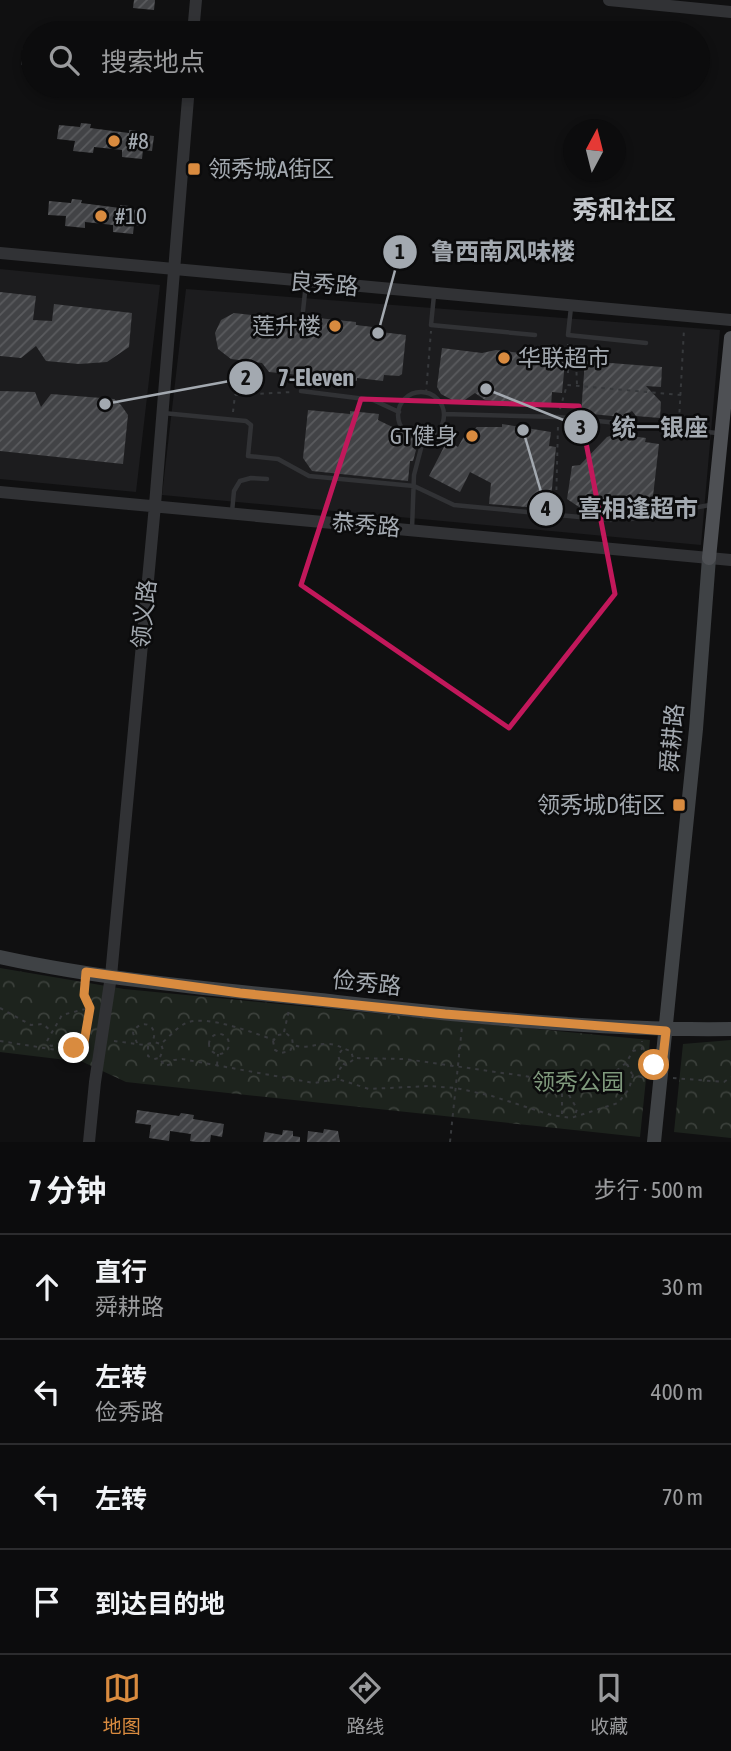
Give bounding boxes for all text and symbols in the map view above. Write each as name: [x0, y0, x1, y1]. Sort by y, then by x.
search box: [21, 21, 710, 98]
icon: search: [45, 41, 83, 79]
text: 搜索地点: [101, 47, 205, 77]
north arrow: [563, 119, 626, 182]
place label: #8: [128, 128, 149, 154]
marker: #8: [106, 133, 122, 149]
place label: 领秀城A街区: [208, 156, 334, 182]
marker: 领秀城A街区: [186, 161, 202, 177]
district label: 秀和社区: [572, 195, 676, 225]
place label: #10: [115, 203, 147, 229]
marker: #10: [93, 208, 109, 224]
callout: 鲁西南风味楼: [382, 229, 589, 274]
text: 鲁西南风味楼: [431, 238, 575, 265]
text: 1: [395, 239, 405, 263]
street label: 良秀路: [288, 268, 360, 300]
place label: 莲升楼: [252, 313, 321, 339]
marker: 莲升楼: [327, 318, 343, 334]
place label: 华联超市: [518, 345, 610, 371]
marker: 华联超市: [496, 350, 512, 366]
callout: 7-Eleven: [229, 355, 368, 400]
text: 7-Eleven: [278, 364, 354, 391]
text: 2: [241, 365, 251, 389]
callout: 统一银座: [563, 405, 722, 450]
text: 统一银座: [612, 414, 708, 441]
text: 3: [576, 415, 586, 439]
place label: GT健身: [390, 423, 458, 449]
marker: GT健身: [464, 428, 480, 444]
callout: 喜相逢超市: [529, 486, 712, 531]
text: 喜相逢超市: [578, 495, 698, 522]
text: 4: [540, 496, 551, 520]
street label: 恭秀路: [330, 509, 402, 541]
street label: 领义路: [127, 578, 161, 650]
street label: 舜耕路: [656, 702, 688, 774]
place label: 领秀城D街区: [537, 792, 665, 818]
marker: 领秀城D街区: [671, 797, 687, 813]
street label: 俭秀路: [331, 966, 403, 1000]
route end: [58, 1032, 89, 1063]
route start: [638, 1049, 669, 1080]
park label: 领秀公园: [532, 1069, 624, 1095]
text: 7 分钟: [28, 1173, 106, 1207]
text: 步行 · 500 m: [594, 1177, 703, 1203]
text: 直行: [95, 1257, 147, 1287]
icon: ahead: [28, 1268, 66, 1306]
text: 30 m: [662, 1274, 703, 1300]
text: 舜耕路: [95, 1294, 164, 1320]
text: 左转: [95, 1362, 147, 1392]
icon: left: [28, 1373, 66, 1411]
text: 400 m: [651, 1379, 703, 1405]
text: 俭秀路: [95, 1399, 164, 1425]
icon: left: [28, 1478, 66, 1516]
text: 左转: [95, 1484, 147, 1514]
text: 70 m: [662, 1484, 703, 1510]
icon: arrive: [28, 1583, 66, 1621]
text: 到达目的地: [95, 1589, 225, 1619]
tab: 地图: [103, 1669, 141, 1738]
tab: 路线: [346, 1669, 384, 1738]
tab: 收藏: [590, 1669, 628, 1738]

